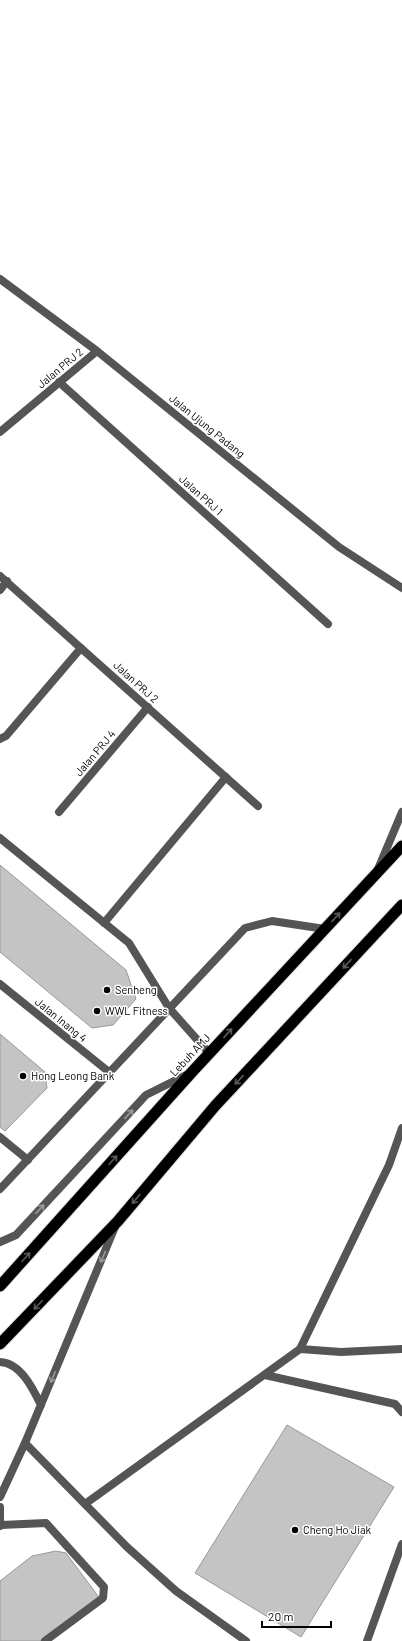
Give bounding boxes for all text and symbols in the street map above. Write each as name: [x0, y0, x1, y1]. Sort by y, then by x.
street label: Jalan PRJ 2: [34, 345, 85, 391]
street label: Jalan Ujung Padang: [167, 391, 248, 460]
street label: Jalan PRJ 1: [177, 472, 226, 517]
street label: Jalan PRJ 2: [111, 658, 162, 705]
street label: Jalan PRJ 4: [72, 727, 118, 778]
one-way arrow: [331, 912, 341, 922]
one-way arrow: [342, 959, 352, 969]
place label: Senheng: [115, 983, 157, 996]
marker: Senheng: [102, 985, 112, 995]
street label: Jalan Inang 4: [33, 995, 90, 1044]
place label: WWL Fitness: [105, 1004, 168, 1017]
marker: WWL Fitness: [92, 1006, 102, 1016]
one-way arrow: [224, 1028, 233, 1038]
street label: Lebuh AMJ: [167, 1031, 212, 1078]
place label: Hong Leong Bank: [31, 1069, 115, 1082]
marker: Hong Leong Bank: [18, 1071, 28, 1081]
one-way arrow: [235, 1075, 244, 1085]
one-way arrow: [124, 1109, 133, 1119]
one-way arrow: [108, 1155, 117, 1165]
one-way arrow: [131, 1194, 141, 1204]
one-way arrow: [36, 1204, 45, 1214]
one-way arrow: [98, 1250, 106, 1262]
one-way arrow: [21, 1252, 31, 1262]
one-way arrow: [34, 1299, 43, 1309]
one-way arrow: [49, 1370, 56, 1382]
place label: Cheng Ho Jiak: [303, 1523, 372, 1536]
marker: Cheng Ho Jiak: [290, 1525, 300, 1535]
scale bar: [262, 1603, 331, 1629]
text: 20 m: [268, 1609, 294, 1623]

